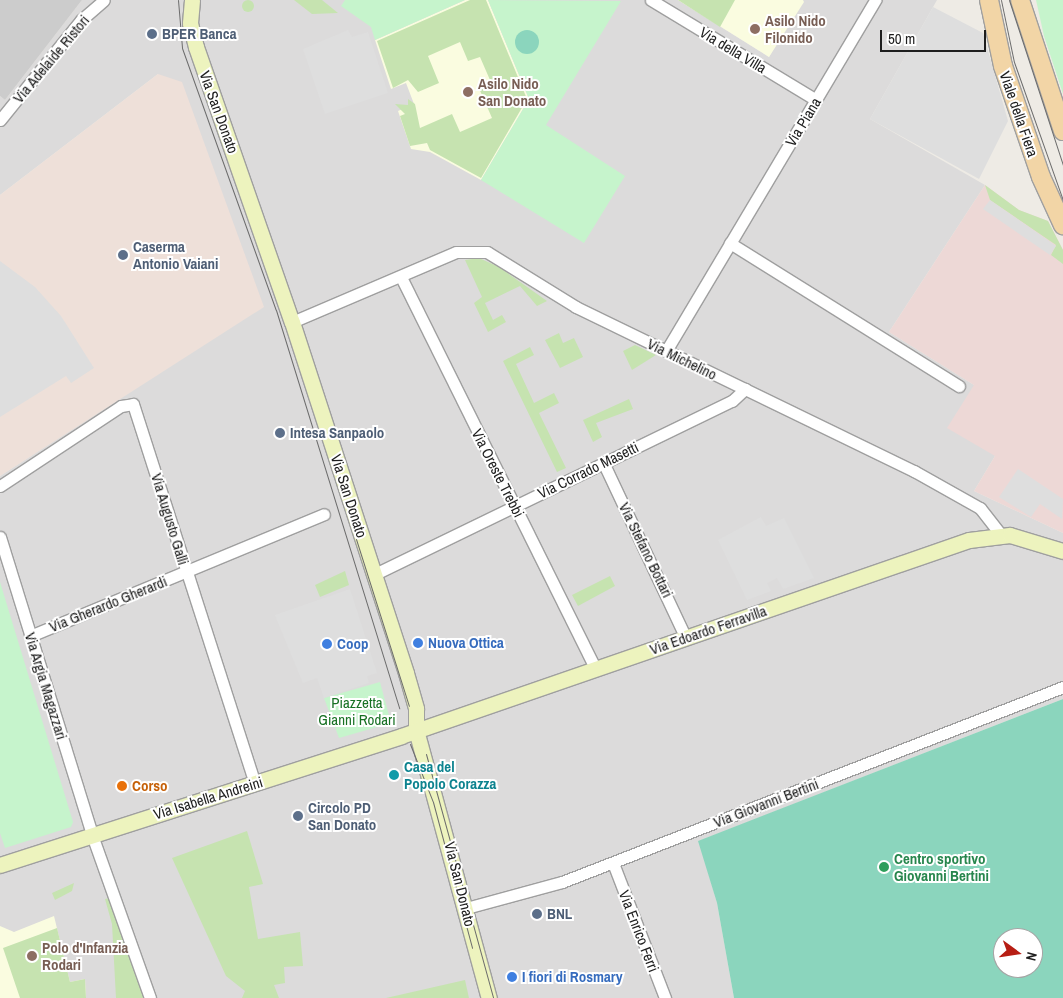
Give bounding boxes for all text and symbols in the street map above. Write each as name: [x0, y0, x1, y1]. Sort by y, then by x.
street label: Via Adelaide Ristori: [9, 11, 93, 107]
place label: Asilo Nido Filonido: [765, 11, 826, 46]
scale bar: [883, 20, 989, 52]
street label: Via della Villa: [696, 23, 770, 77]
marker: Asilo Nido Filonido: [749, 23, 761, 35]
place label: BPER Banca: [162, 25, 237, 43]
marker: BPER Banca: [146, 28, 158, 40]
text: 50 m: [888, 28, 915, 49]
street label: Via San Donato: [196, 68, 242, 156]
street label: Viale della Fiera: [996, 69, 1042, 159]
place label: Asilo Nido San Donato: [478, 74, 546, 109]
marker: Asilo Nido San Donato: [462, 86, 474, 98]
street label: Via Piana: [781, 94, 825, 150]
place label: Caserma Antonio Vaiani: [133, 237, 218, 272]
marker: Caserma Antonio Vaiani: [117, 249, 129, 261]
street label: Via Michelino: [644, 334, 720, 384]
place label: Intesa Sanpaolo: [290, 424, 384, 442]
street label: Via Oreste Trebbi: [468, 426, 528, 520]
marker: Intesa Sanpaolo: [274, 427, 286, 439]
street label: Via Corrado Masetti: [535, 438, 641, 502]
street label: Via San Donato: [327, 452, 371, 540]
street label: Via Augusto Galli: [147, 471, 193, 567]
street label: Via Stefano Bottari: [615, 499, 677, 601]
street label: Via Gherardo Gherardi: [46, 572, 170, 636]
street label: Via Edoardo Ferravilla: [647, 602, 769, 658]
street label: Via Argia Magazzari: [21, 630, 71, 742]
place label: Nuova Ottica: [428, 634, 504, 652]
place label: Coop: [337, 635, 368, 653]
marker: Nuova Ottica: [412, 637, 424, 649]
marker: Coop: [321, 638, 333, 650]
park label: Piazzetta Gianni Rodari: [318, 693, 396, 728]
place label: Casa del Popolo Corazza: [404, 757, 496, 792]
marker: Casa del Popolo Corazza: [388, 769, 400, 781]
street label: Via Isabella Andreini: [151, 773, 265, 823]
street label: Via Giovanni Bertini: [711, 775, 821, 831]
place label: Corso: [132, 777, 168, 795]
marker: Corso: [116, 780, 128, 792]
place label: Circolo PD San Donato: [308, 798, 376, 833]
marker: Circolo PD San Donato: [292, 810, 304, 822]
street label: Via San Donato: [441, 840, 479, 928]
place label: Centro sportivo Giovanni Bertini: [894, 849, 989, 884]
marker: Centro sportivo Giovanni Bertini: [878, 861, 890, 873]
street label: Via Enrico Ferri: [615, 888, 663, 974]
place label: BNL: [547, 905, 572, 923]
marker: BNL: [531, 908, 543, 920]
north arrow: [993, 928, 1043, 978]
place label: Polo d'Infanzia Rodari: [42, 938, 128, 973]
marker: Polo d'Infanzia Rodari: [26, 950, 38, 962]
text: N: [1022, 950, 1041, 963]
place label: I fiori di Rosmary: [522, 968, 622, 986]
marker: I fiori di Rosmary: [506, 971, 518, 983]

